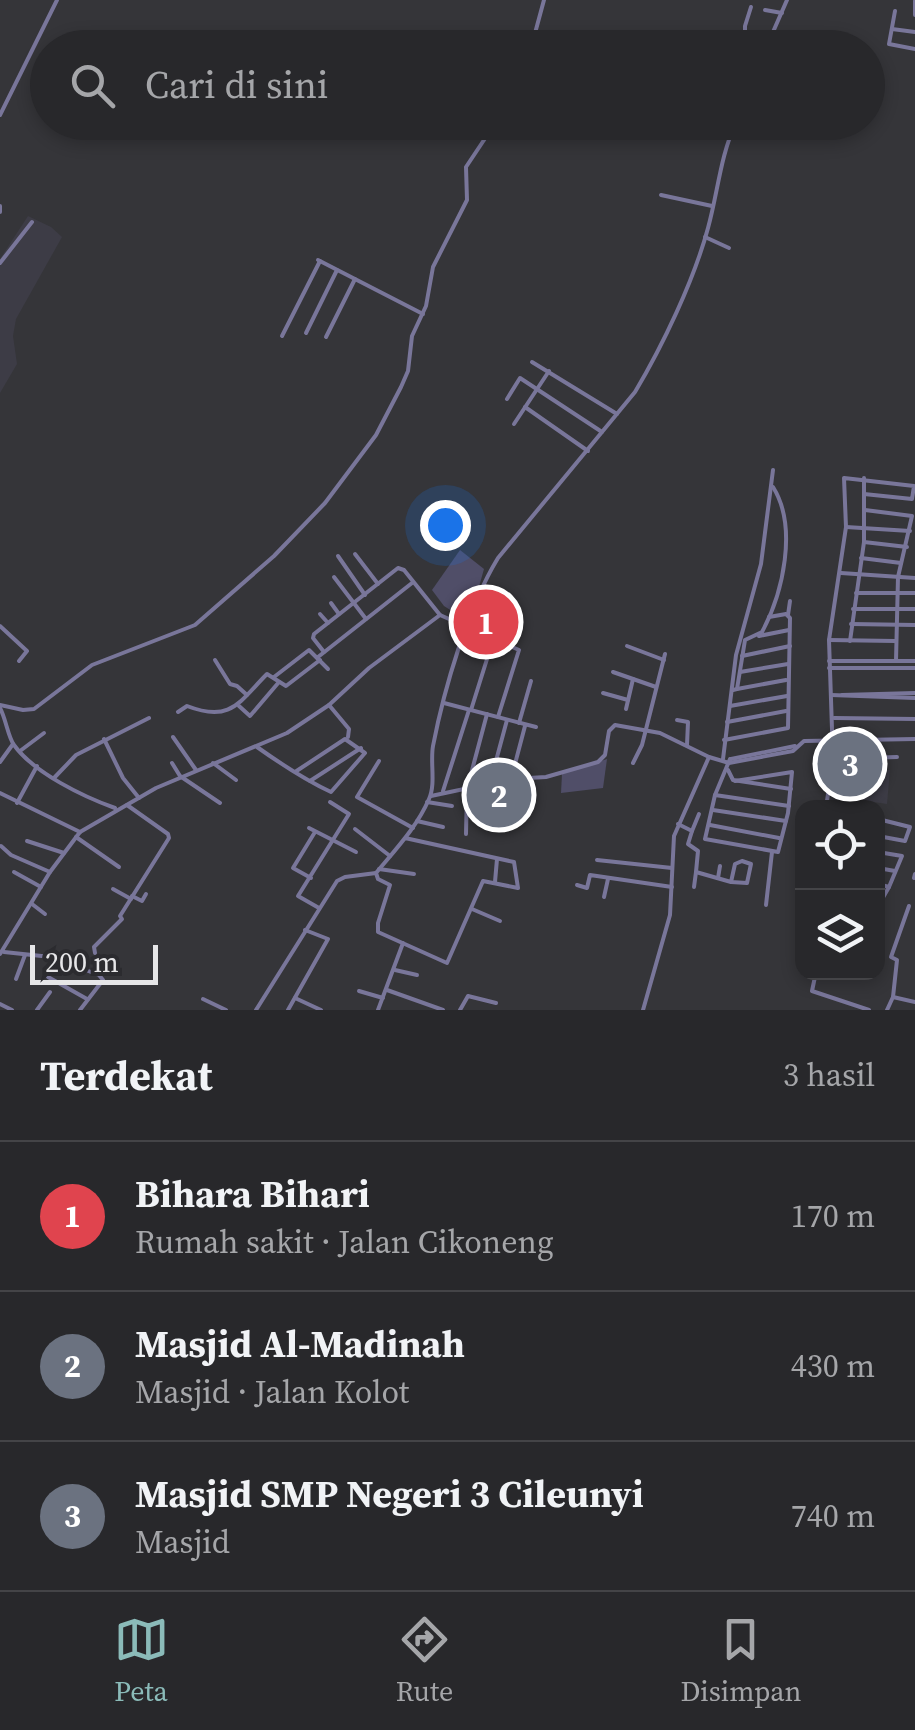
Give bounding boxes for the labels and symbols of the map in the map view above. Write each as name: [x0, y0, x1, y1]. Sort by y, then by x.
your location: [420, 500, 471, 551]
pin: 1: [454, 584, 518, 660]
pin: 3: [818, 726, 882, 802]
pin: 2: [466, 758, 532, 832]
scale bar: [30, 940, 158, 984]

